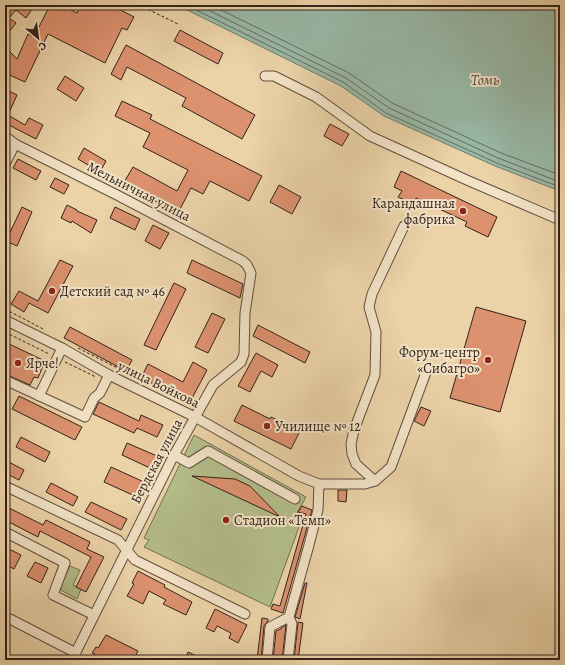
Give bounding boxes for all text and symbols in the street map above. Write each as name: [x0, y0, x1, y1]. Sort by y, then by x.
north arrow: [18, 18, 58, 58]
text: С: [36, 38, 49, 55]
water label: Томь: [471, 70, 499, 90]
street label: Мельничная улица: [84, 157, 194, 226]
place label: Карандашная фабрика: [372, 194, 456, 229]
marker: Карандашная фабрика: [458, 206, 468, 216]
place label: Детский сад № 46: [60, 282, 165, 301]
marker: Детский сад № 46: [47, 286, 57, 296]
place label: Форум-центр «Сибагро»: [399, 343, 480, 378]
place label: Ярче!: [26, 354, 59, 373]
marker: Форум-центр «Сибагро»: [483, 355, 493, 365]
street label: улица Войкова: [114, 356, 204, 413]
marker: Ярче!: [13, 358, 23, 368]
street label: Бердская улица: [126, 415, 187, 507]
place label: Училище № 12: [275, 417, 361, 436]
marker: Училище № 12: [262, 421, 272, 431]
place label: Стадион «Темп»: [234, 511, 331, 530]
marker: Стадион «Темп»: [221, 515, 231, 525]

